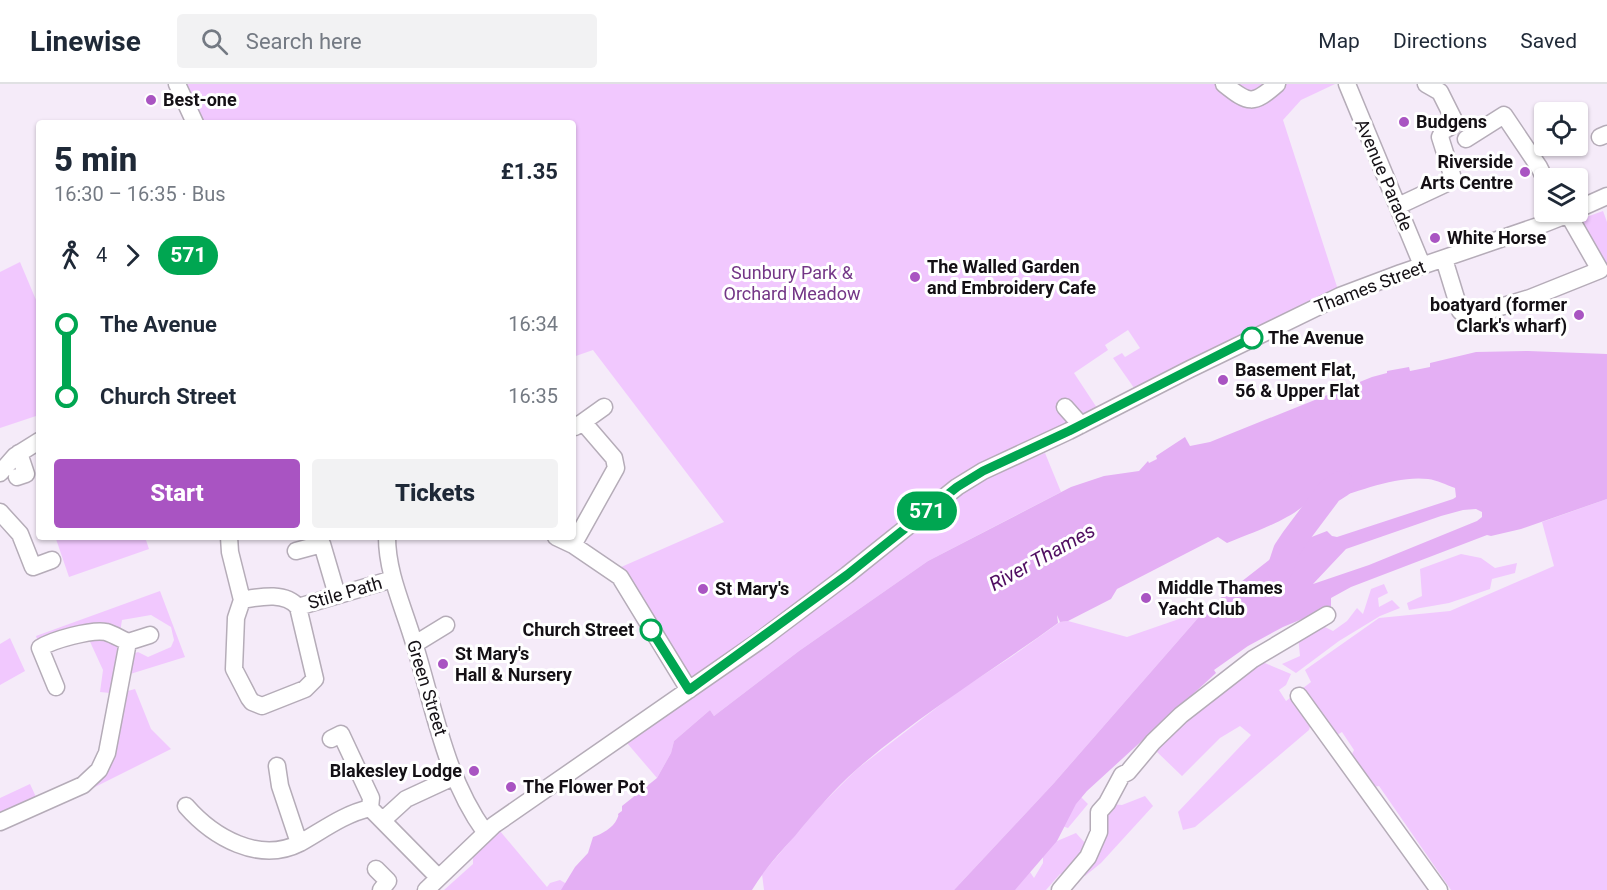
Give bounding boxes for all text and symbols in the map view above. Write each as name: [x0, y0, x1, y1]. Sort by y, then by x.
search box: [177, 14, 597, 68]
text: Linewise: [30, 25, 141, 58]
icon: search: [198, 25, 231, 58]
text: Search here: [246, 29, 362, 54]
text: Map: [1318, 29, 1360, 53]
text: Directions: [1393, 29, 1487, 53]
text: Saved: [1520, 29, 1577, 53]
place label: Best-one: [163, 89, 237, 110]
marker: Best-one: [144, 93, 158, 107]
map controls: [1534, 102, 1588, 222]
button: locate: [1534, 102, 1588, 156]
place label: Budgens: [1416, 111, 1487, 132]
marker: Budgens: [1397, 115, 1411, 129]
street label: Avenue Parade: [1351, 116, 1417, 234]
text: 5 min: [54, 140, 137, 179]
place label: Riverside Arts Centre: [1420, 151, 1513, 193]
text: £1.35: [501, 159, 558, 184]
marker: Riverside Arts Centre: [1518, 165, 1532, 179]
button: layers: [1534, 168, 1588, 222]
text: 16:30 – 16:35 · Bus: [54, 182, 226, 206]
place label: White Horse: [1447, 227, 1547, 248]
marker: White Horse: [1428, 231, 1442, 245]
icon: walk: [54, 239, 87, 272]
icon: forward: [116, 239, 149, 272]
text: 4: [96, 243, 107, 267]
text: 571: [170, 243, 206, 267]
place label: The Walled Garden and Embroidery Cafe: [927, 256, 1096, 298]
street label: Thames Street: [1311, 256, 1428, 317]
park label: Sunbury Park & Orchard Meadow: [724, 262, 861, 304]
marker: The Walled Garden and Embroidery Cafe: [908, 270, 922, 284]
place label: boatyard (former Clark's wharf): [1430, 294, 1567, 337]
marker: boatyard (former Clark's wharf): [1572, 308, 1586, 322]
text: The Avenue: [100, 312, 217, 337]
text: 16:34: [508, 312, 558, 336]
marker: The Avenue: [1241, 327, 1263, 349]
place label: The Avenue: [1268, 327, 1364, 348]
place label: Basement Flat, 56 & Upper Flat: [1235, 359, 1360, 401]
marker: Basement Flat, 56 & Upper Flat: [1216, 373, 1230, 387]
text: Church Street: [100, 384, 236, 409]
text: 16:35: [508, 384, 558, 408]
button: Start: [54, 459, 300, 528]
button: Tickets: [312, 459, 558, 528]
line badge: 571: [892, 492, 962, 530]
text: 571: [909, 499, 945, 523]
water label: River Thames: [985, 518, 1099, 596]
street label: Stile Path: [305, 572, 384, 613]
place label: Middle Thames Yacht Club: [1158, 577, 1283, 619]
place label: St Mary's: [715, 578, 789, 599]
marker: St Mary's: [696, 582, 710, 596]
marker: Middle Thames Yacht Club: [1139, 591, 1153, 605]
place label: Church Street: [523, 619, 634, 640]
marker: Church Street: [640, 619, 662, 641]
street label: Green Street: [403, 637, 452, 738]
place label: St Mary's Hall & Nursery: [455, 643, 573, 685]
marker: St Mary's Hall & Nursery: [436, 657, 450, 671]
place label: Blakesley Lodge: [330, 760, 462, 781]
marker: Blakesley Lodge: [467, 764, 481, 778]
place label: The Flower Pot: [523, 776, 645, 797]
marker: The Flower Pot: [504, 780, 518, 794]

